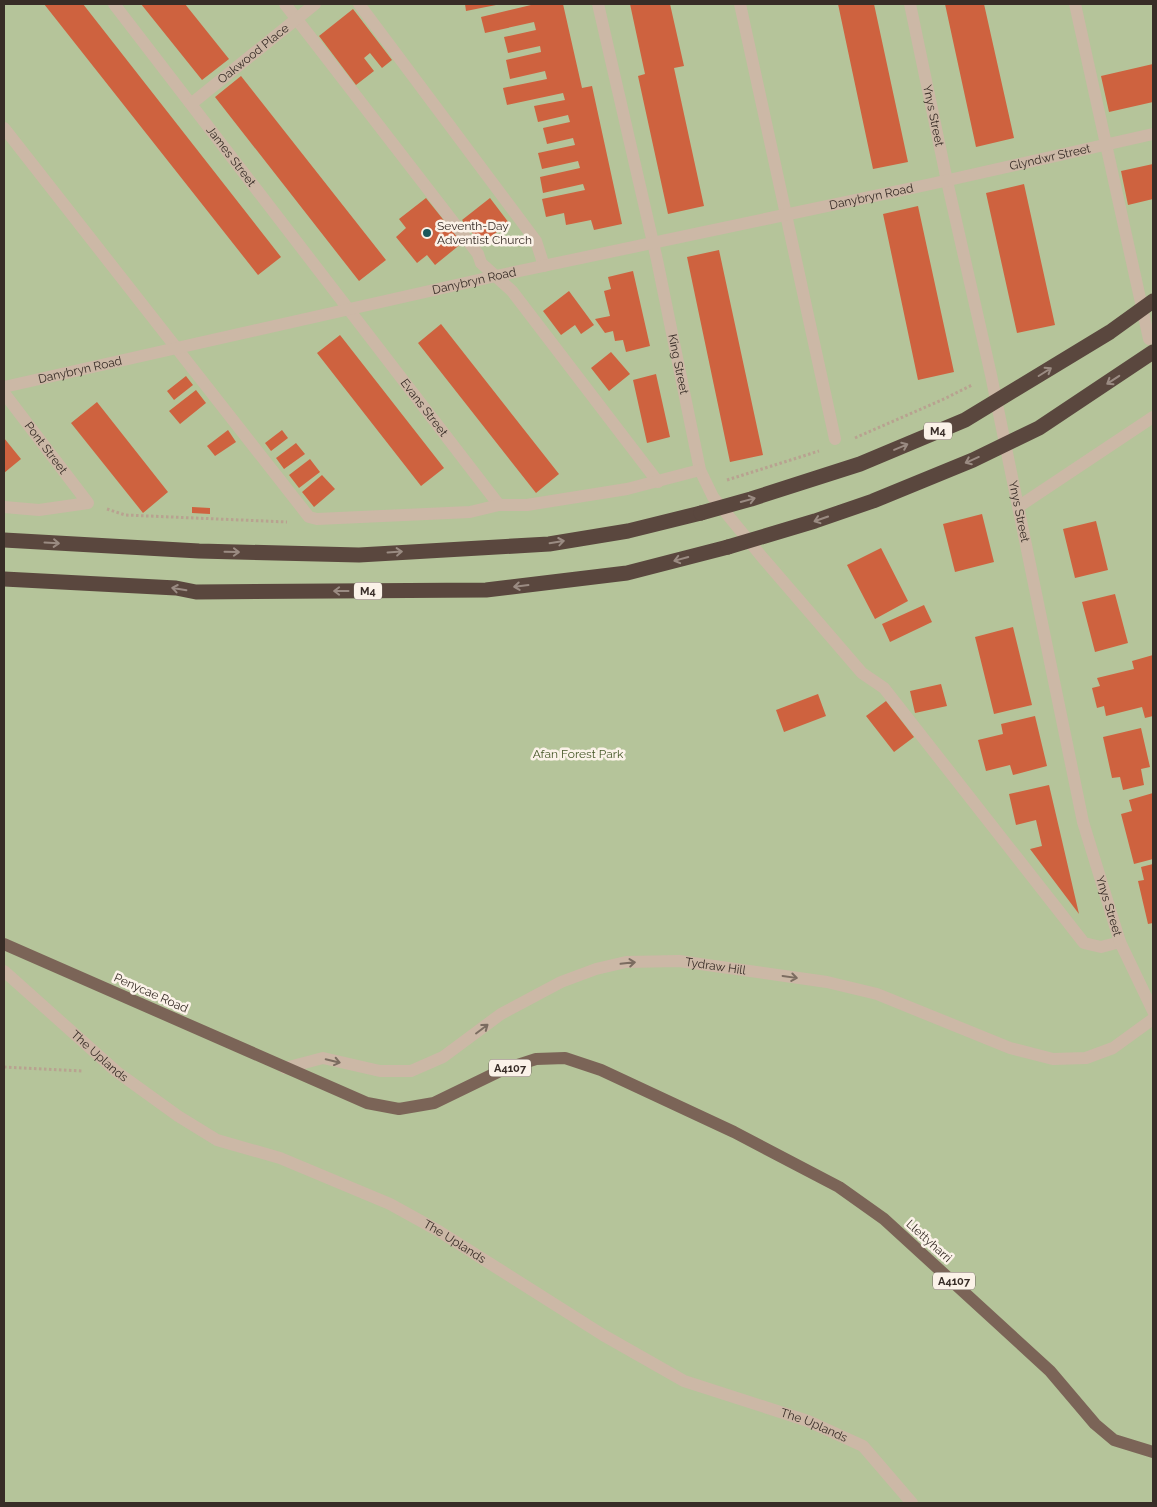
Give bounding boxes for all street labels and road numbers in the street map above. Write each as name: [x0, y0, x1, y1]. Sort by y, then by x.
street label: Oakwood Place: [215, 21, 292, 87]
street label: Ynys Street: [920, 84, 947, 148]
street label: James Street: [203, 123, 259, 189]
street label: Glyndwr Street: [1008, 141, 1092, 173]
street label: Danybryn Road: [828, 181, 915, 212]
street label: Danybryn Road: [431, 265, 517, 297]
street label: King Street: [665, 333, 691, 395]
street label: Danybryn Road: [37, 354, 123, 386]
street label: Evans Street: [398, 376, 451, 439]
street label: Pont Street: [22, 419, 70, 477]
road number: M4: [924, 422, 952, 440]
street label: Ynys Street: [1006, 479, 1032, 543]
road number: M4: [354, 582, 382, 600]
street label: Ynys Street: [1093, 874, 1125, 938]
street label: Tydraw Hill: [684, 955, 748, 978]
street label: Penycae Road: [112, 970, 190, 1016]
street label: The Uplands: [68, 1027, 131, 1085]
road number: A4107: [489, 1060, 531, 1076]
street label: The Uplands: [421, 1217, 489, 1266]
street label: Llettyharri: [903, 1217, 955, 1265]
road number: A4107: [933, 1272, 975, 1290]
street label: The Uplands: [779, 1406, 850, 1445]

